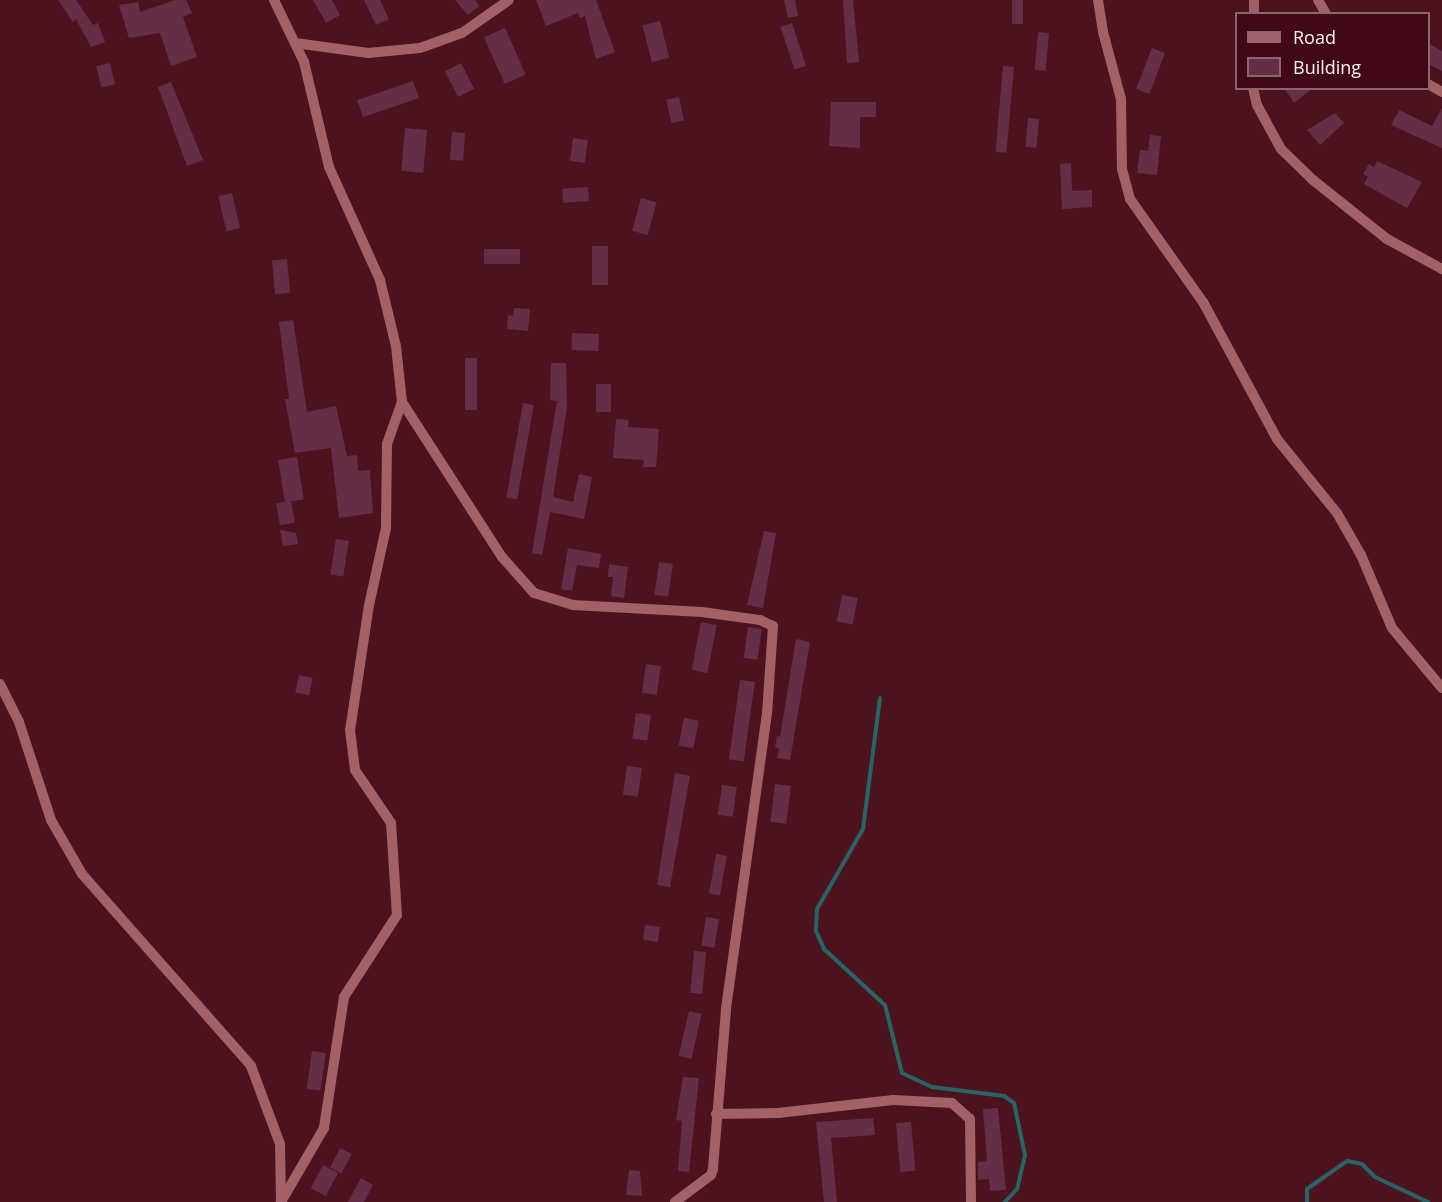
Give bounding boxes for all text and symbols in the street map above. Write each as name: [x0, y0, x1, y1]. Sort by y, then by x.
legend: [1235, 12, 1430, 90]
text: Road: [1293, 25, 1336, 49]
text: Building: [1293, 55, 1361, 79]

